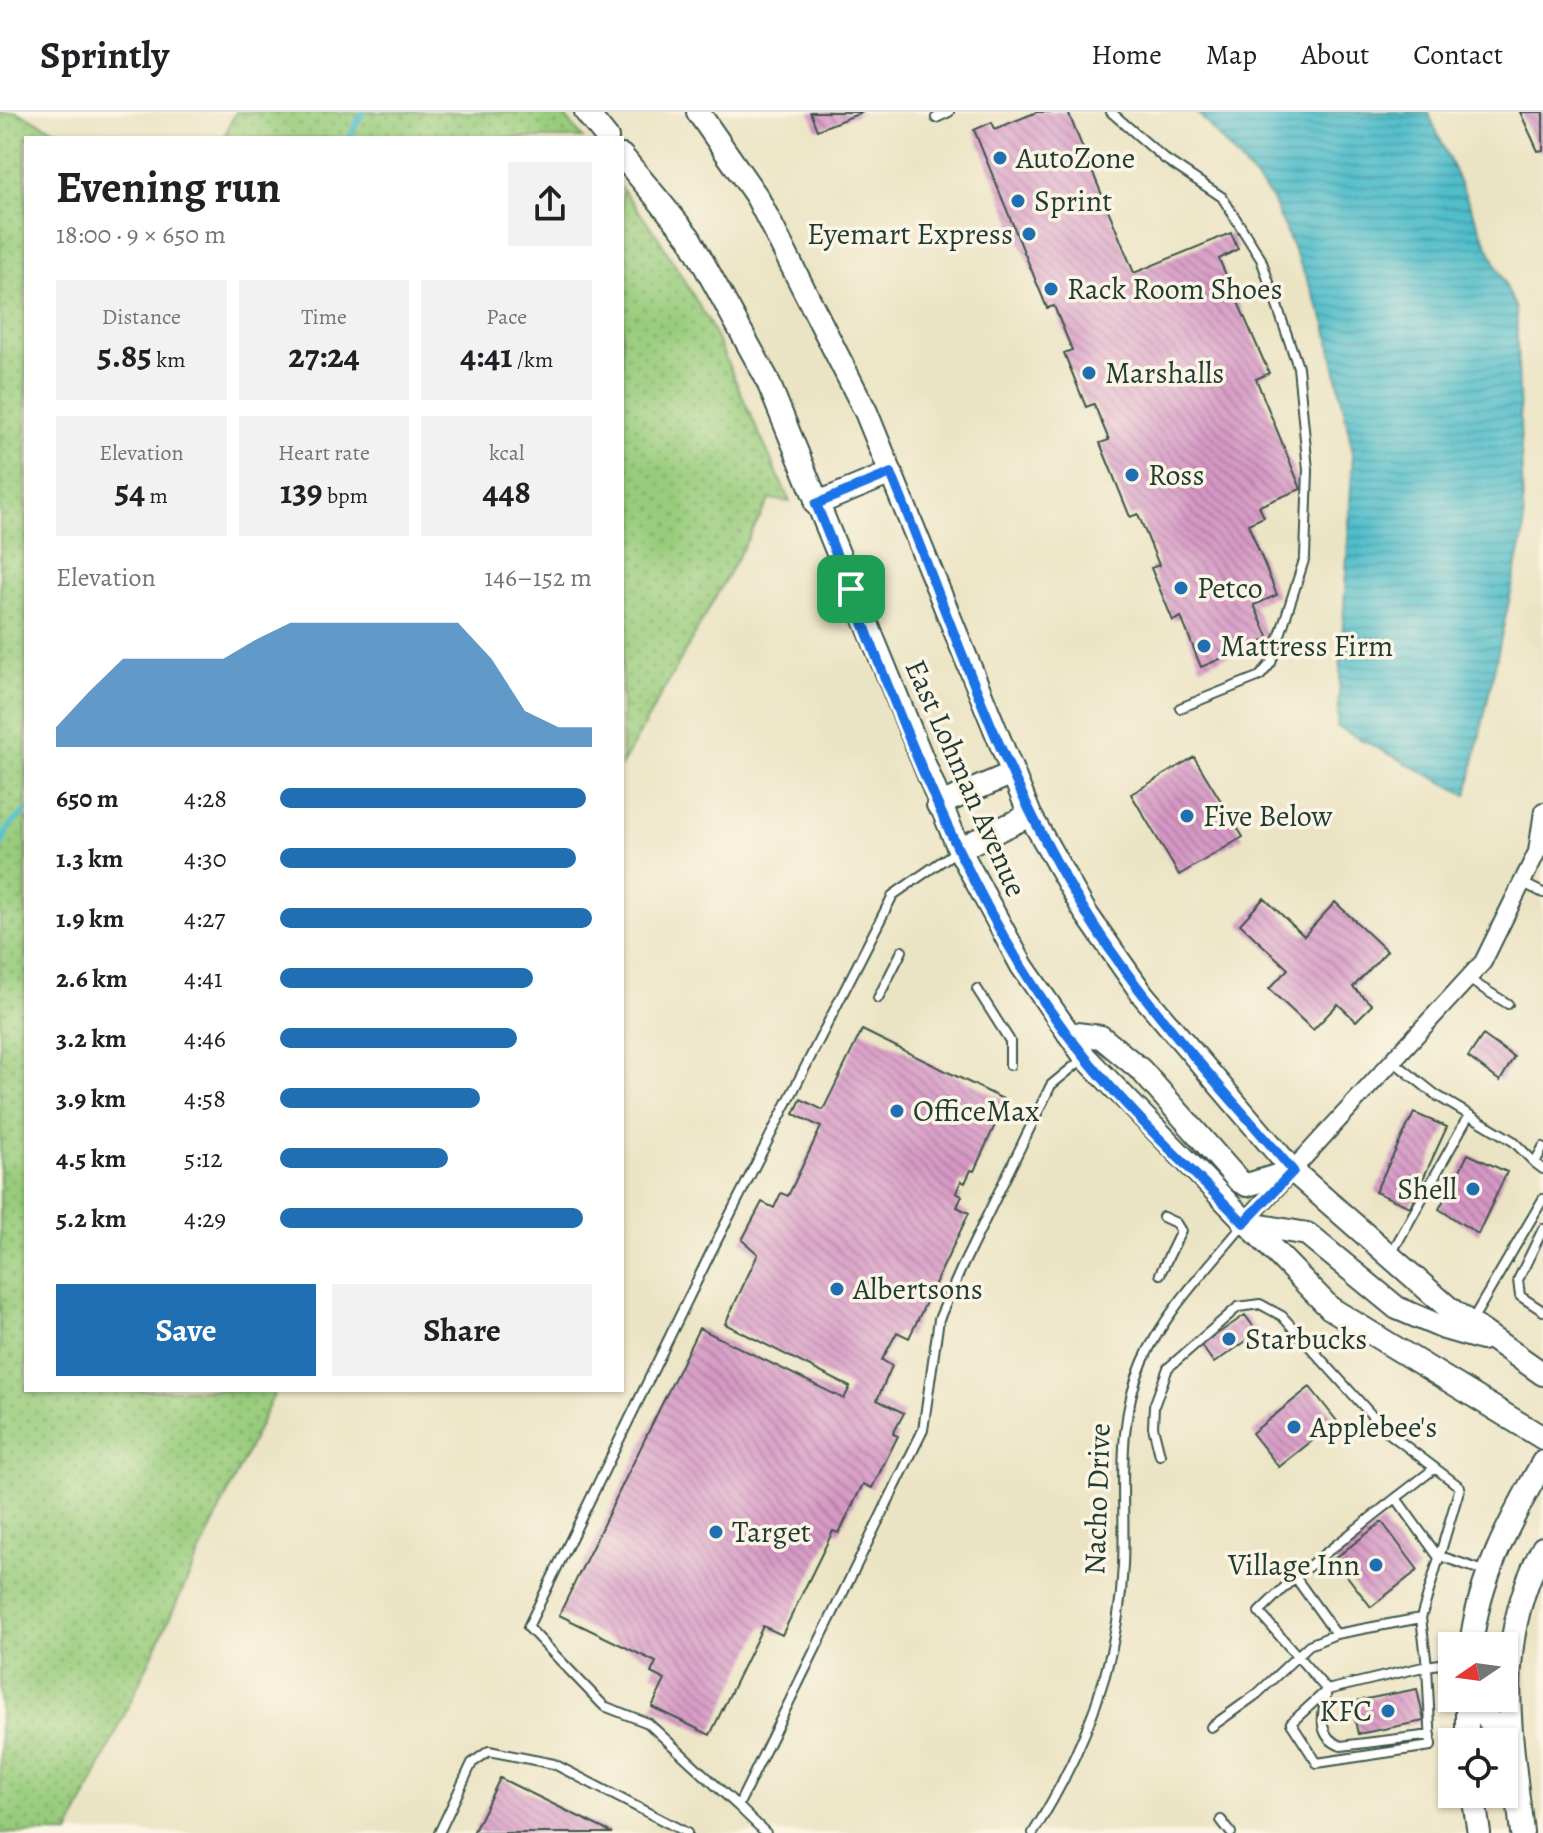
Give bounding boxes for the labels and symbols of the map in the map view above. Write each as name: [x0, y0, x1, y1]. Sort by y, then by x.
place label: AutoZone: [1015, 138, 1135, 178]
marker: AutoZone: [991, 149, 1009, 167]
place label: Sprint: [1034, 181, 1112, 221]
marker: Sprint: [1009, 192, 1027, 210]
place label: Eyemart Express: [807, 214, 1013, 254]
marker: Eyemart Express: [1020, 225, 1038, 243]
place label: Rack Room Shoes: [1067, 269, 1283, 309]
marker: Rack Room Shoes: [1042, 280, 1060, 298]
place label: Marshalls: [1105, 353, 1224, 393]
marker: Marshalls: [1080, 364, 1098, 382]
place label: Ross: [1148, 455, 1205, 495]
marker: Ross: [1123, 466, 1141, 484]
pin: [817, 555, 885, 623]
place label: Petco: [1197, 568, 1263, 608]
marker: Petco: [1172, 579, 1190, 597]
place label: Mattress Firm: [1220, 626, 1393, 666]
marker: Mattress Firm: [1195, 637, 1213, 655]
street label: East Lohman Avenue: [896, 653, 1036, 903]
place label: Five Below: [1203, 796, 1333, 836]
marker: Five Below: [1178, 807, 1196, 825]
place label: OfficeMax: [913, 1091, 1039, 1131]
marker: OfficeMax: [888, 1102, 906, 1120]
place label: Shell: [1397, 1169, 1457, 1209]
marker: Shell: [1464, 1180, 1482, 1198]
place label: Albertsons: [852, 1269, 983, 1309]
marker: Albertsons: [828, 1280, 846, 1298]
place label: Starbucks: [1245, 1319, 1367, 1359]
marker: Starbucks: [1220, 1330, 1238, 1348]
place label: Applebee's: [1309, 1407, 1437, 1447]
marker: Applebee's: [1285, 1418, 1303, 1436]
street label: Nacho Drive: [1074, 1422, 1120, 1576]
place label: Target: [732, 1512, 811, 1552]
marker: Target: [707, 1523, 725, 1541]
place label: Village Inn: [1227, 1545, 1360, 1585]
marker: Village Inn: [1367, 1556, 1385, 1574]
north arrow: [1438, 1632, 1518, 1712]
place label: KFC: [1319, 1691, 1372, 1731]
marker: KFC: [1379, 1702, 1397, 1720]

